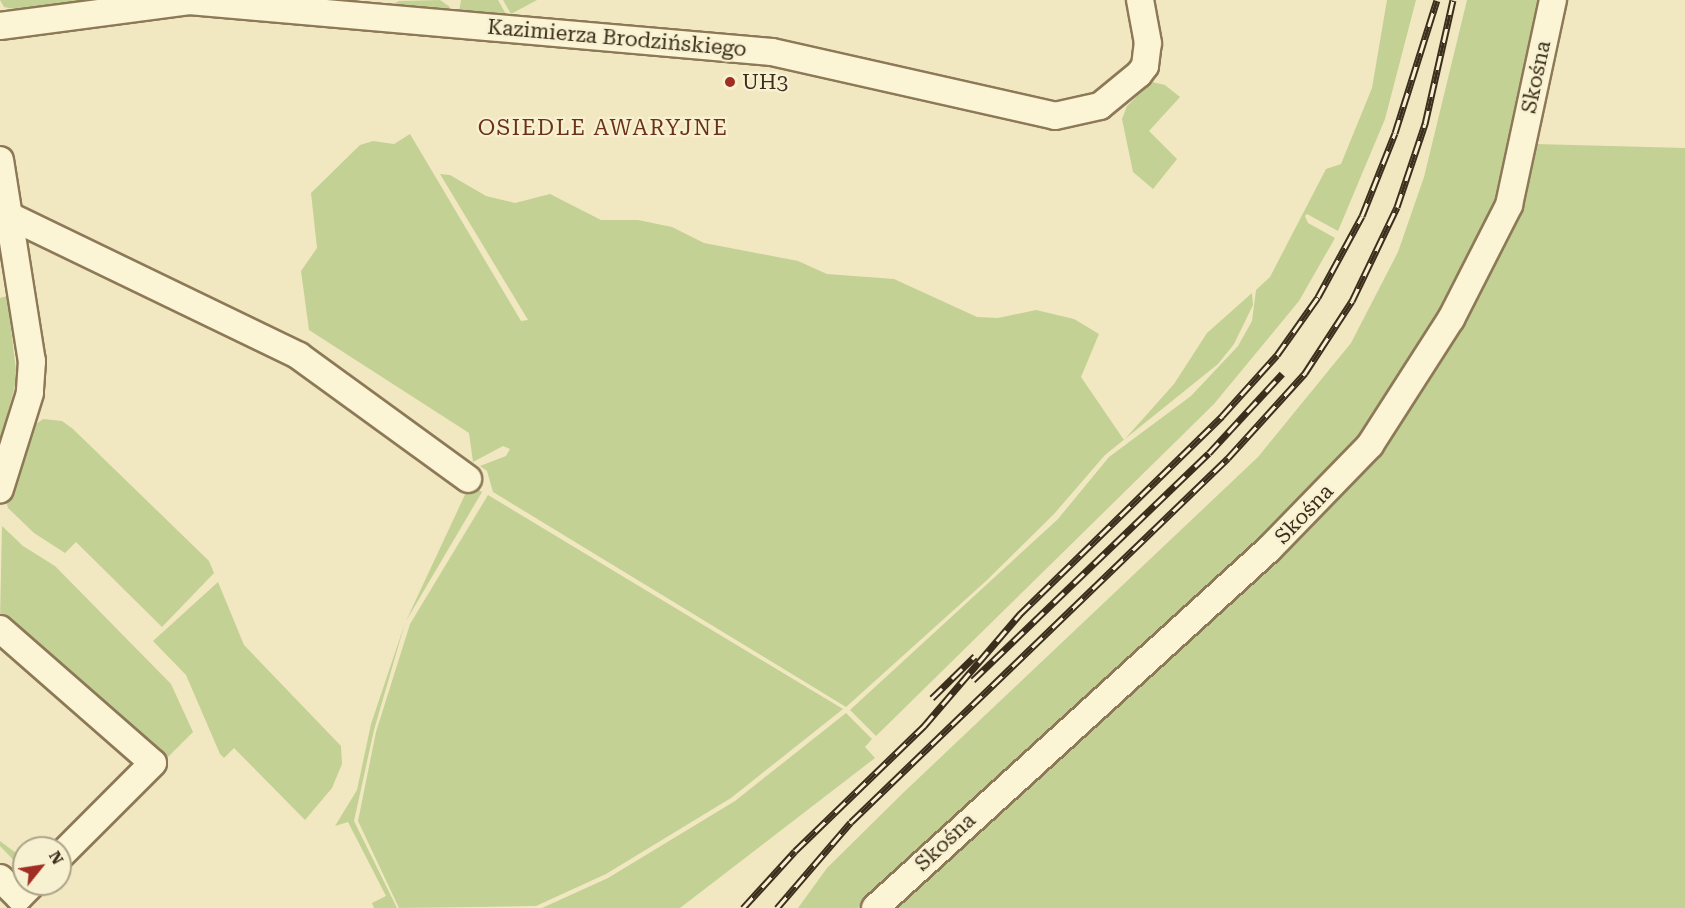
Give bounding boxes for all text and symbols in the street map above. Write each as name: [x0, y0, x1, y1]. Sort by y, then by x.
street label: Kazimierza Brodzińskiego: [486, 14, 748, 62]
street label: Skośna: [1516, 38, 1556, 116]
place label: UH3: [742, 69, 788, 95]
marker: UH3: [723, 75, 737, 89]
district label: OSIEDLE AWARYJNE: [478, 115, 728, 141]
street label: Skośna: [1269, 479, 1339, 549]
street label: Skośna: [910, 808, 980, 876]
north arrow: [12, 836, 72, 896]
text: N: [45, 848, 68, 868]

